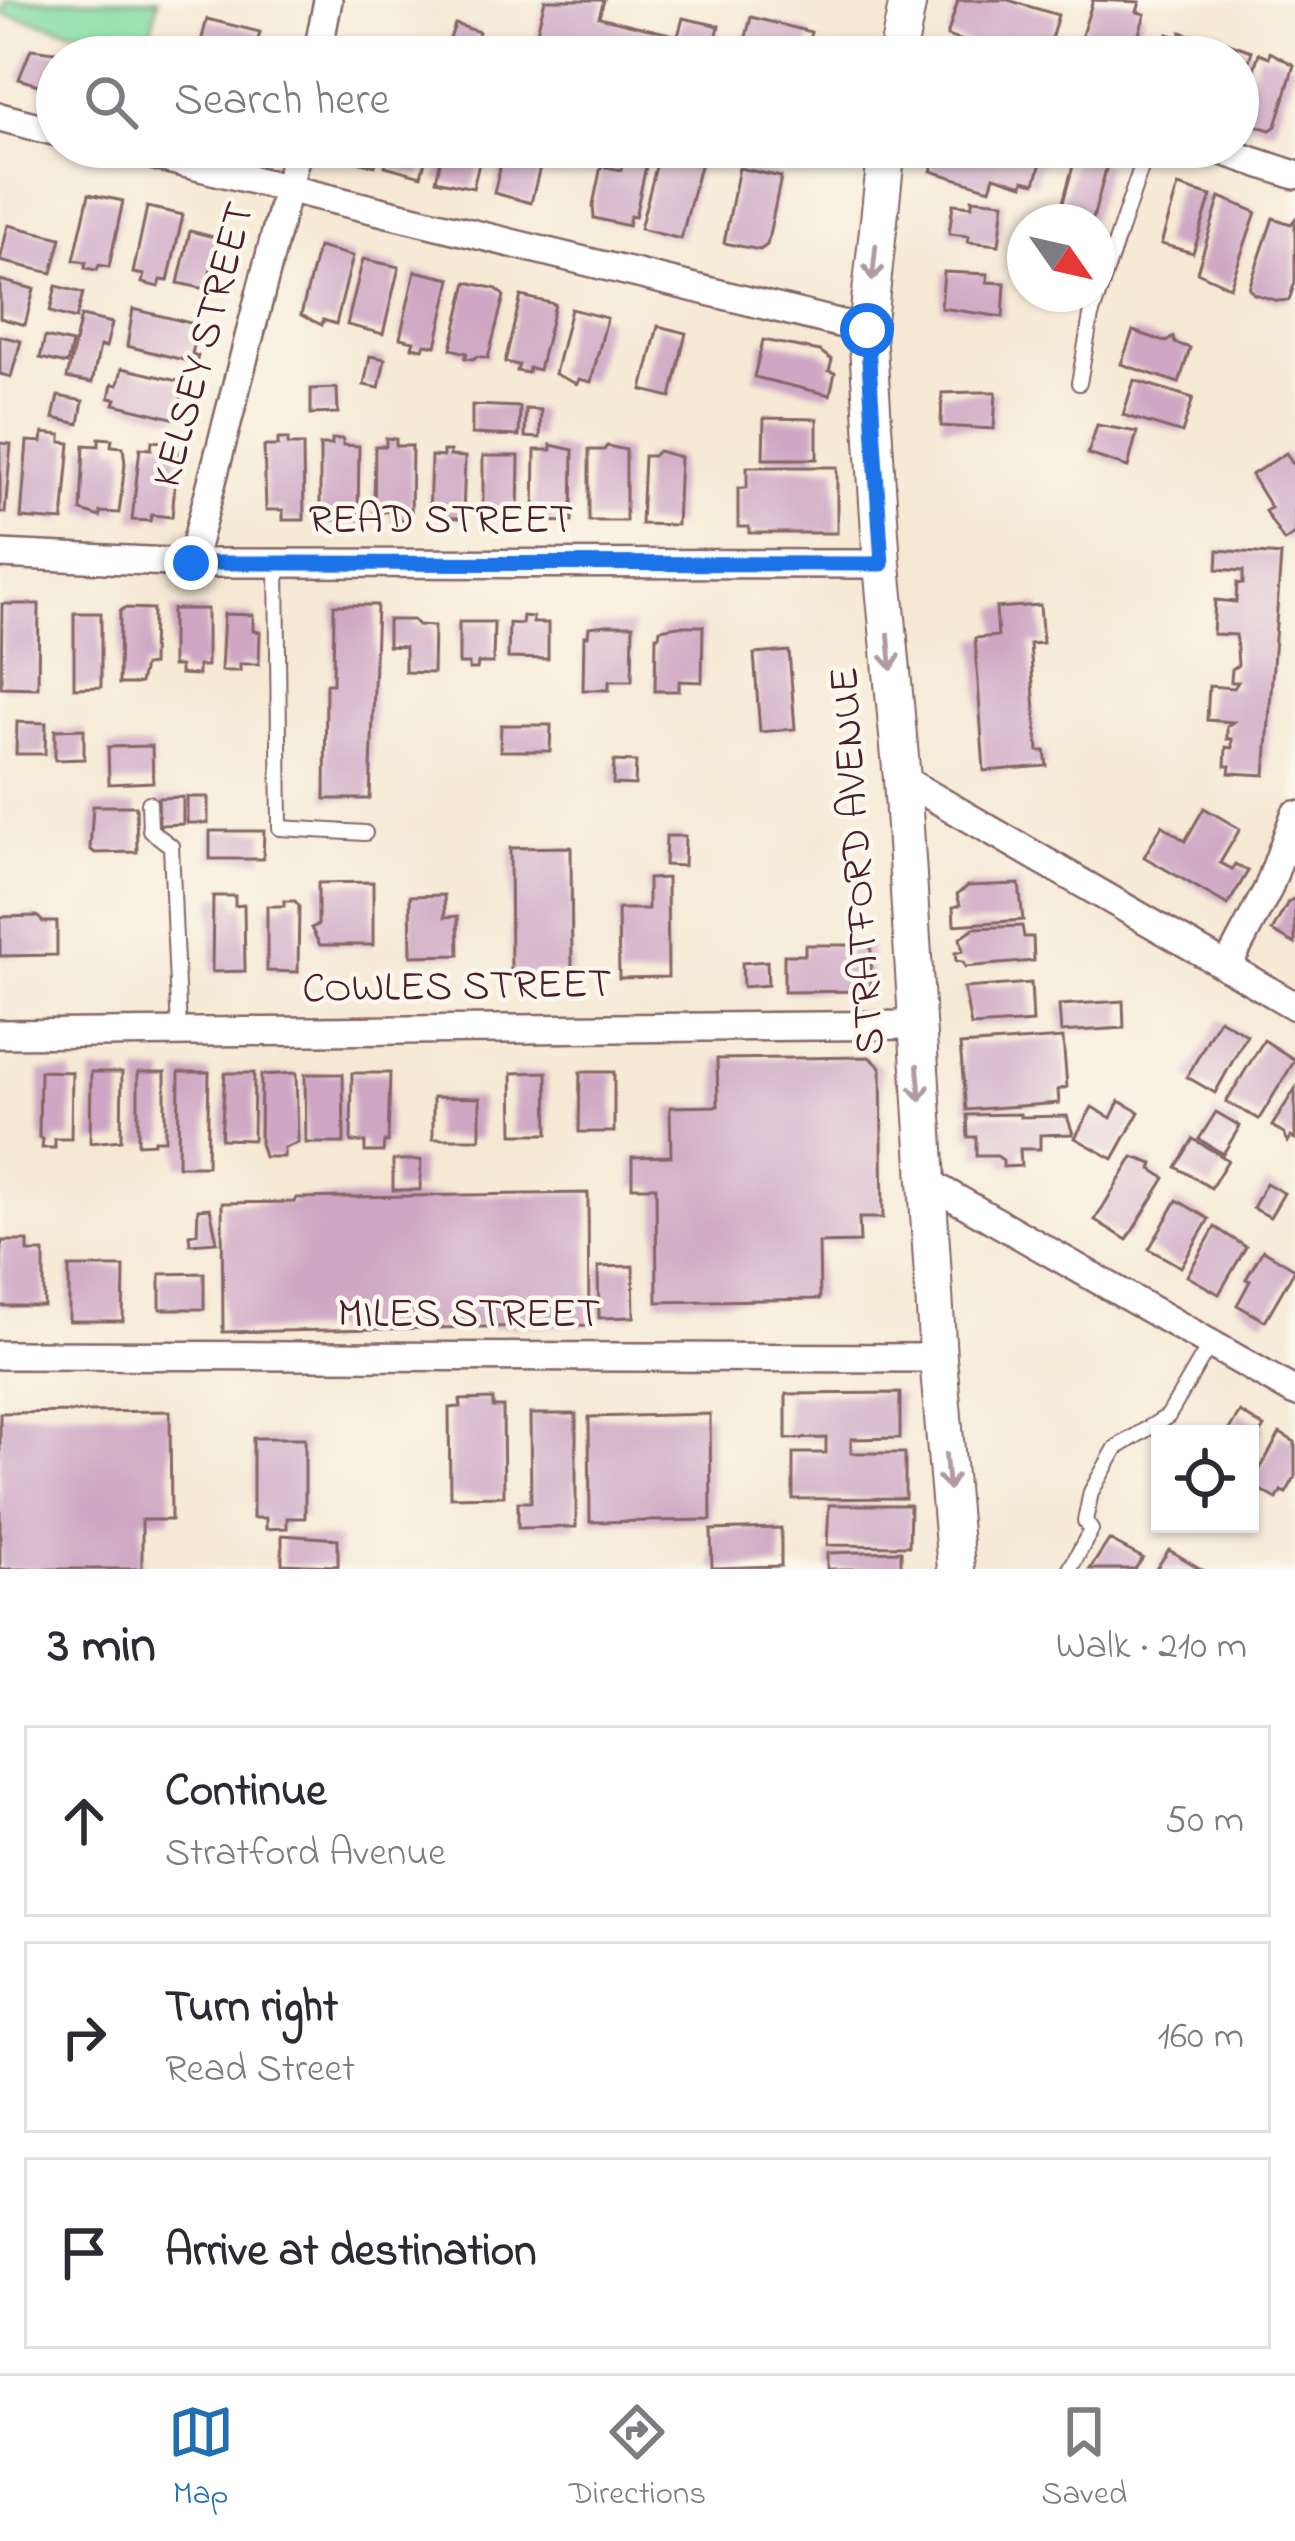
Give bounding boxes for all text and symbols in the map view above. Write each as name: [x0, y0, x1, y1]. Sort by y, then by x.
search box: [36, 36, 1259, 168]
icon: search: [78, 69, 144, 135]
text: Search here: [174, 69, 390, 135]
street label: KELSEY STREET: [138, 196, 272, 494]
north arrow: [1007, 204, 1115, 312]
one-way arrow: [863, 243, 885, 282]
route start: [840, 303, 894, 357]
street label: READ STREET: [308, 491, 574, 552]
route end: [164, 536, 218, 590]
one-way arrow: [879, 632, 902, 671]
street label: STRATFORD AVENUE: [815, 665, 903, 1057]
street label: COWLES STREET: [302, 955, 612, 1021]
one-way arrow: [908, 1063, 931, 1102]
street label: MILES STREET: [337, 1285, 601, 1346]
map controls: [1151, 1425, 1259, 1533]
button: locate: [1151, 1425, 1259, 1533]
one-way arrow: [936, 1452, 959, 1491]
text: 3 min: [48, 1610, 156, 1685]
text: Walk · 210 m: [1056, 1619, 1247, 1676]
text: Continue: [165, 1760, 326, 1826]
icon: ahead: [51, 1788, 117, 1854]
text: 50 m: [1165, 1793, 1244, 1850]
text: Stratford Avenue: [165, 1826, 446, 1883]
text: Turn right: [165, 1976, 338, 2042]
icon: right: [51, 2004, 117, 2070]
text: 160 m: [1158, 2009, 1244, 2066]
text: Read Street: [165, 2042, 355, 2099]
icon: arrive: [51, 2220, 117, 2286]
text: Arrive at destination: [165, 2220, 536, 2286]
tab: Map: [168, 2399, 234, 2519]
tab: Directions: [569, 2399, 706, 2519]
tab: Saved: [1041, 2399, 1127, 2519]

